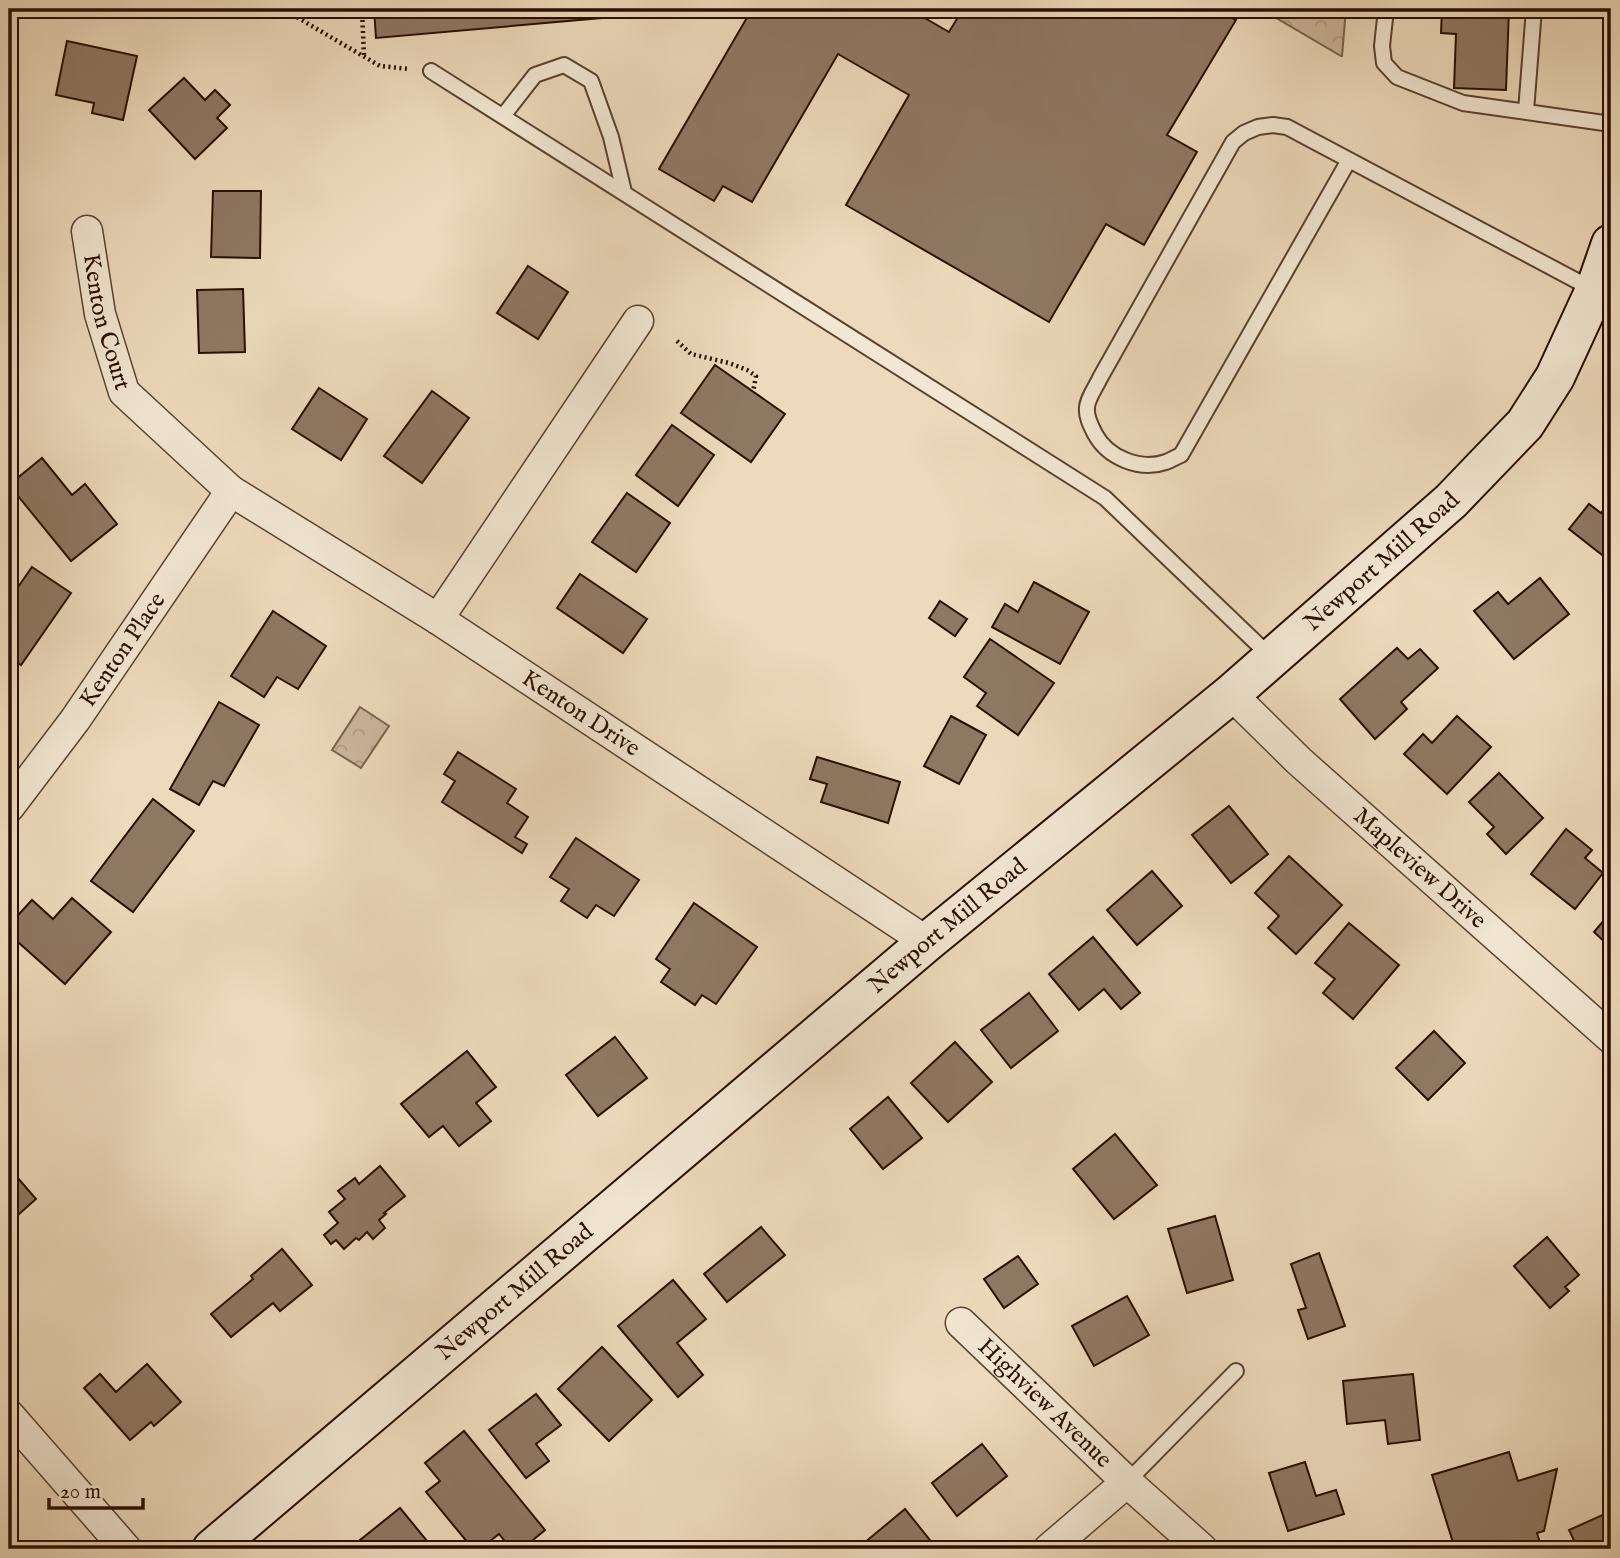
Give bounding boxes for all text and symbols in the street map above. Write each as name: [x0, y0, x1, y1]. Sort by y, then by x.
street label: Kenton Court: [75, 251, 138, 394]
street label: Newport Mill Road: [1298, 485, 1467, 638]
street label: Kenton Place: [73, 587, 173, 713]
street label: Kenton Drive: [516, 663, 646, 764]
street label: Mapleview Drive: [1347, 801, 1493, 936]
street label: Newport Mill Road: [862, 851, 1033, 1001]
street label: Newport Mill Road: [430, 1216, 600, 1368]
street label: Highview Avenue: [971, 1332, 1119, 1475]
scale bar: [49, 1467, 144, 1511]
text: 20 m: [60, 1479, 101, 1506]

